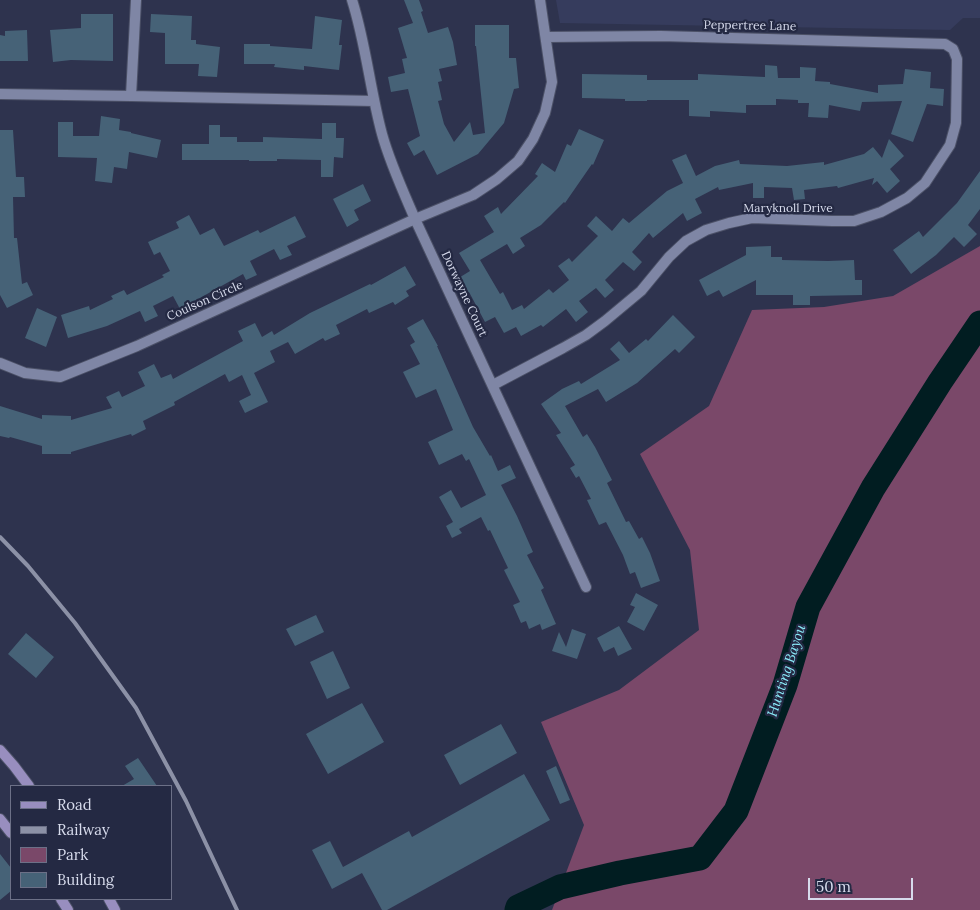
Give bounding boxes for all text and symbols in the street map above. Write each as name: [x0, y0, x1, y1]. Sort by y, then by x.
street label: Peppertree Lane: [703, 18, 797, 34]
street label: Maryknoll Drive: [743, 202, 833, 216]
street label: Dorwayne Court: [438, 249, 490, 339]
street label: Coulson Circle: [165, 278, 245, 324]
water label: Hunting Bayou: [764, 623, 810, 719]
legend: [10, 785, 172, 900]
text: Road: [57, 795, 92, 814]
text: Railway: [57, 820, 110, 839]
text: Park: [57, 845, 88, 864]
scale bar: [810, 868, 915, 900]
text: Building: [57, 870, 114, 889]
text: 50 m: [816, 877, 851, 896]

